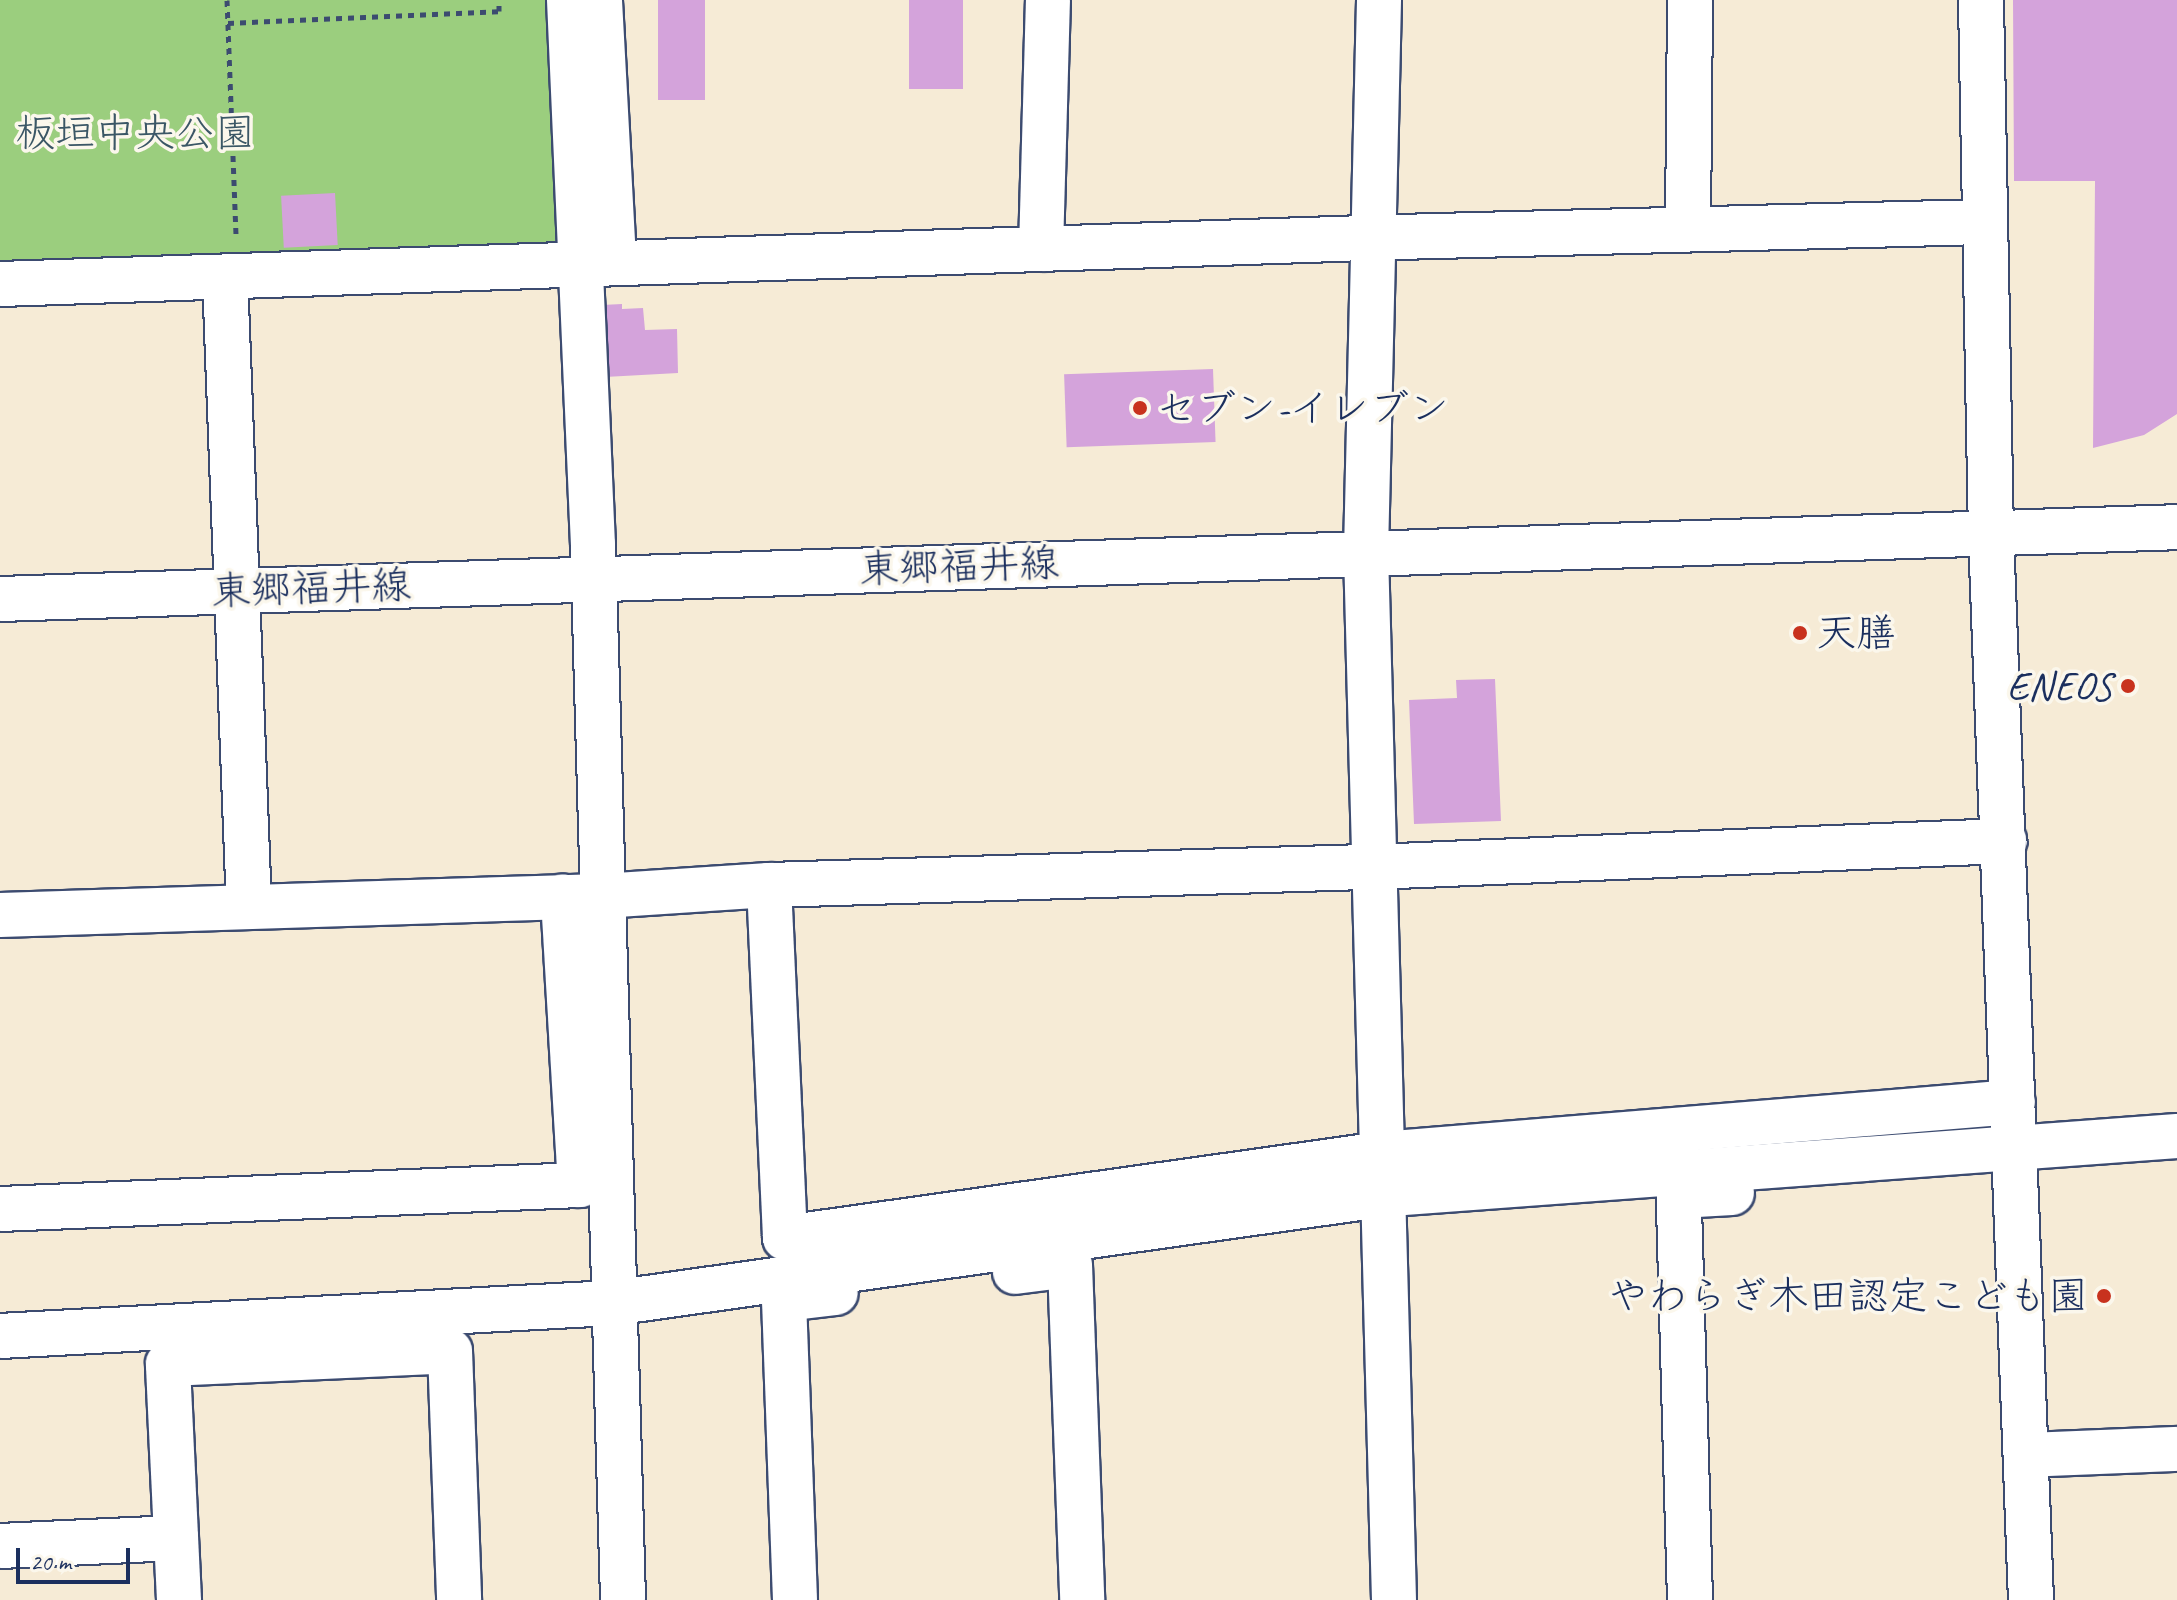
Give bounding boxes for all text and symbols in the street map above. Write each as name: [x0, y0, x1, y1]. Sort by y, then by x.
park label: 板垣中央公園: [15, 109, 255, 157]
place label: セブン-イレブン: [1156, 384, 1449, 432]
marker: セブン-イレブン: [1131, 399, 1149, 417]
street label: 東郷福井線: [858, 539, 1060, 593]
street label: 東郷福井線: [210, 561, 412, 615]
place label: 天膳: [1816, 609, 1896, 657]
marker: 天膳: [1791, 624, 1809, 642]
place label: ENEOS: [2007, 662, 2112, 710]
marker: ENEOS: [2119, 677, 2137, 695]
place label: やわらぎ木田認定こども園: [1608, 1272, 2088, 1320]
marker: やわらぎ木田認定こども園: [2095, 1287, 2113, 1305]
scale bar: [20, 1532, 134, 1582]
text: 20 m: [30, 1547, 71, 1577]

